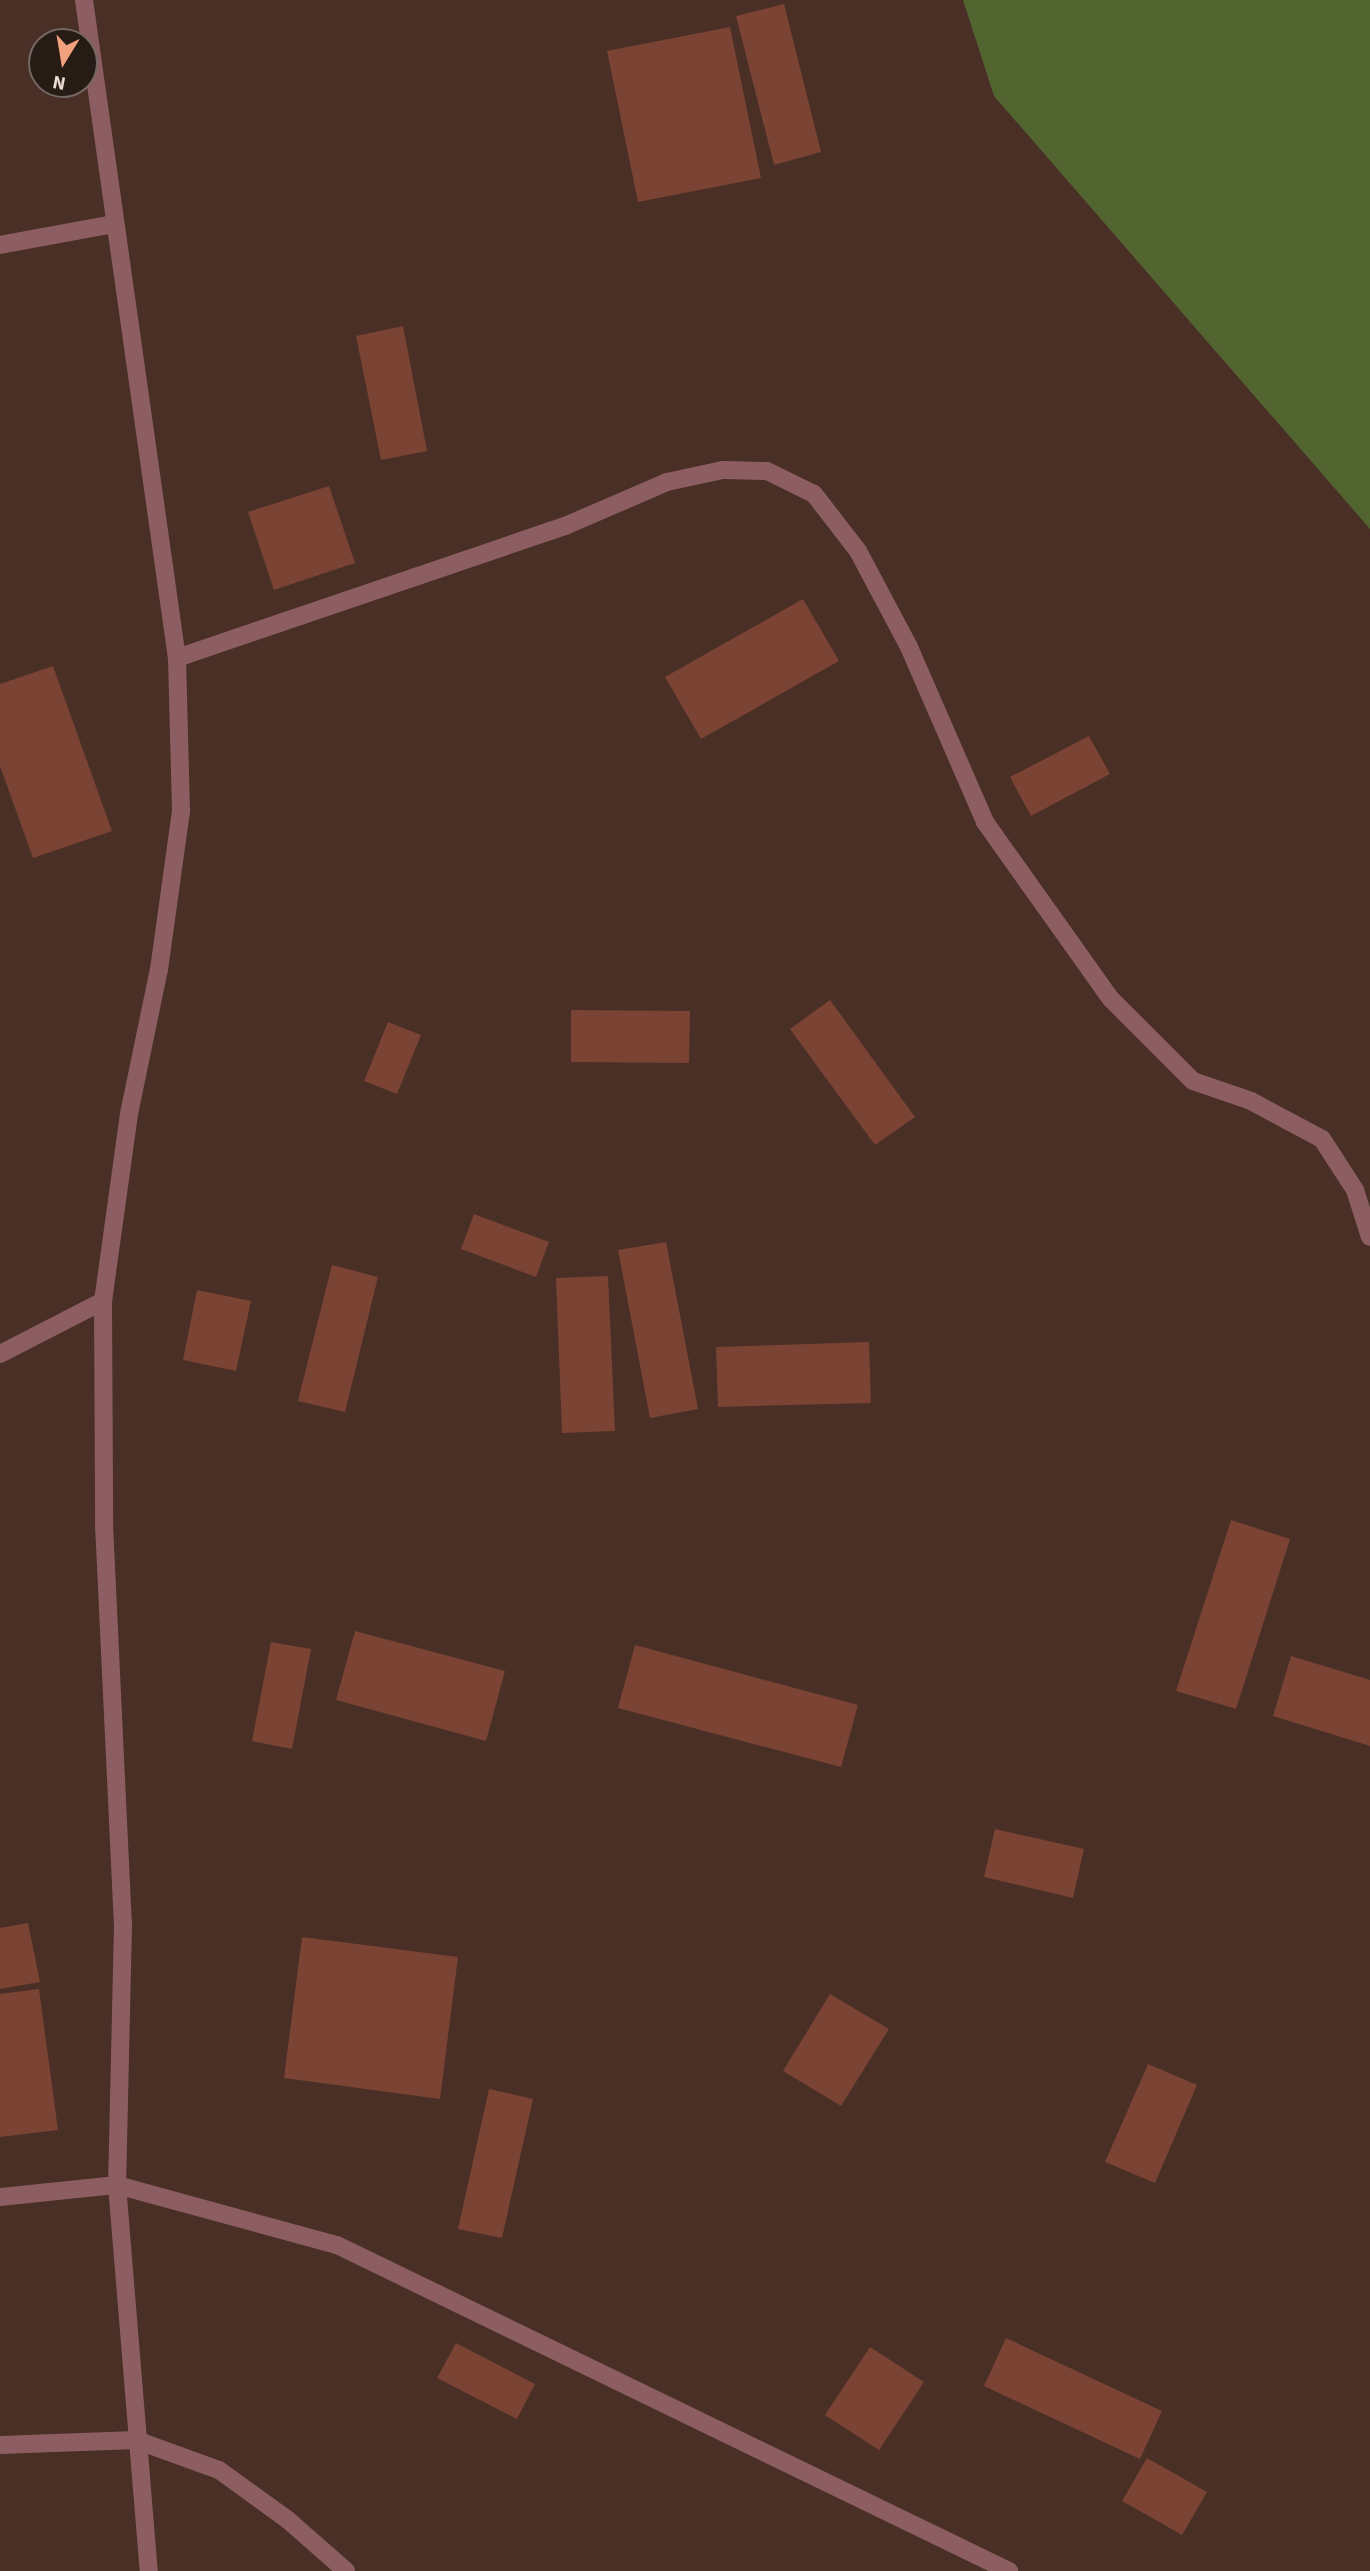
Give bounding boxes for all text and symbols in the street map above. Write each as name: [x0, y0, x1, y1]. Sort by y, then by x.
north arrow: [28, 28, 98, 98]
text: N: [51, 68, 68, 97]

